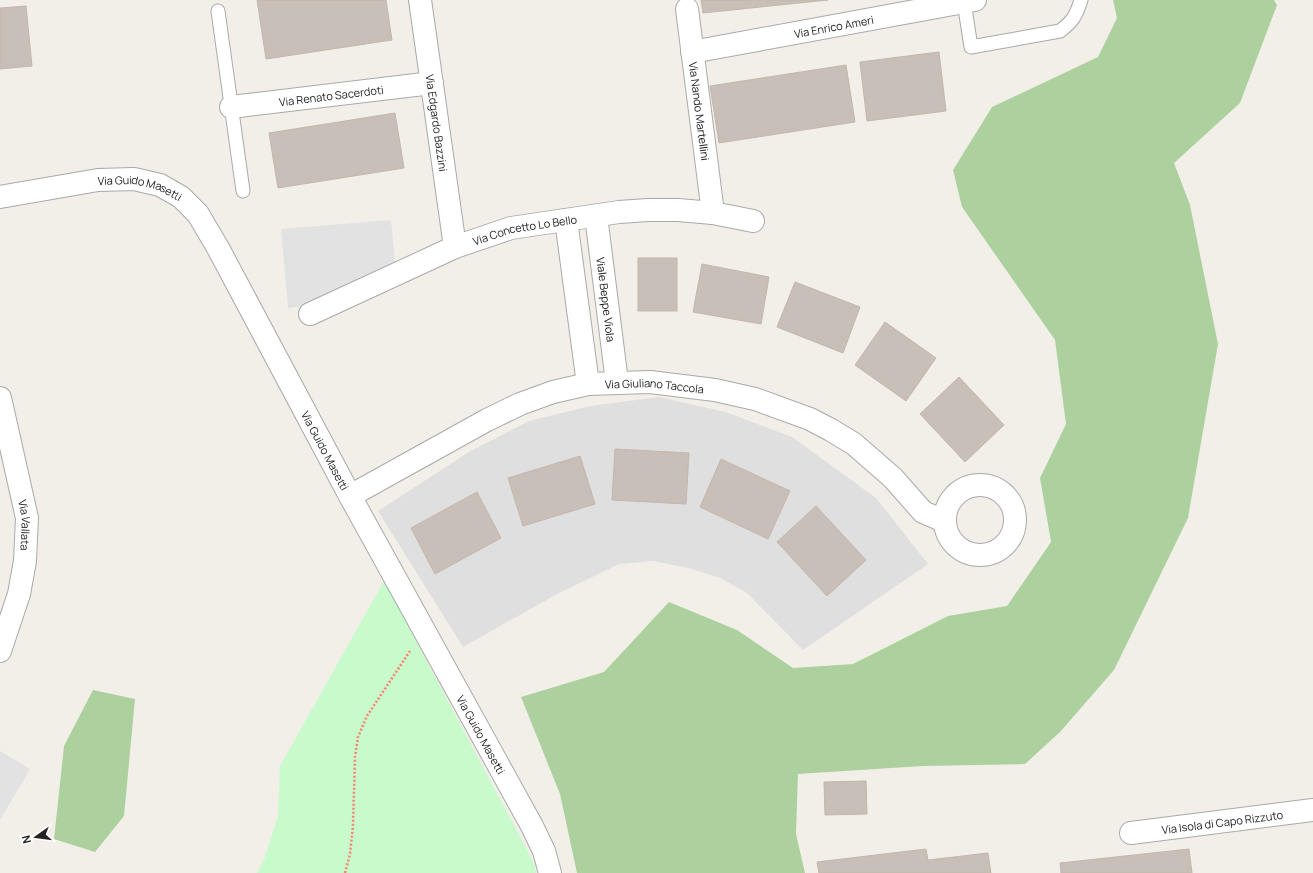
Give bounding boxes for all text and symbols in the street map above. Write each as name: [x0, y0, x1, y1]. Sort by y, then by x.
street label: Via Enrico Ameri: [793, 11, 875, 41]
street label: Via Nando Martellini: [686, 61, 714, 162]
street label: Via Edgardo Bazzini: [423, 73, 452, 172]
street label: Via Renato Sacerdoti: [278, 81, 384, 109]
street label: Via Guido Masetti: [97, 171, 185, 204]
street label: Via Concetto Lo Bello: [471, 211, 578, 248]
street label: Viale Beppe Viola: [594, 256, 619, 343]
street label: Via Giuliano Taccola: [605, 374, 705, 396]
street label: Via Guido Masetti: [298, 408, 353, 493]
street label: Via Vallata: [16, 498, 35, 551]
street label: Via Guido Masetti: [454, 692, 509, 776]
street label: Via Isola di Capo Rizzuto: [1161, 806, 1284, 837]
north arrow: [16, 817, 56, 857]
text: N: [18, 834, 34, 845]

